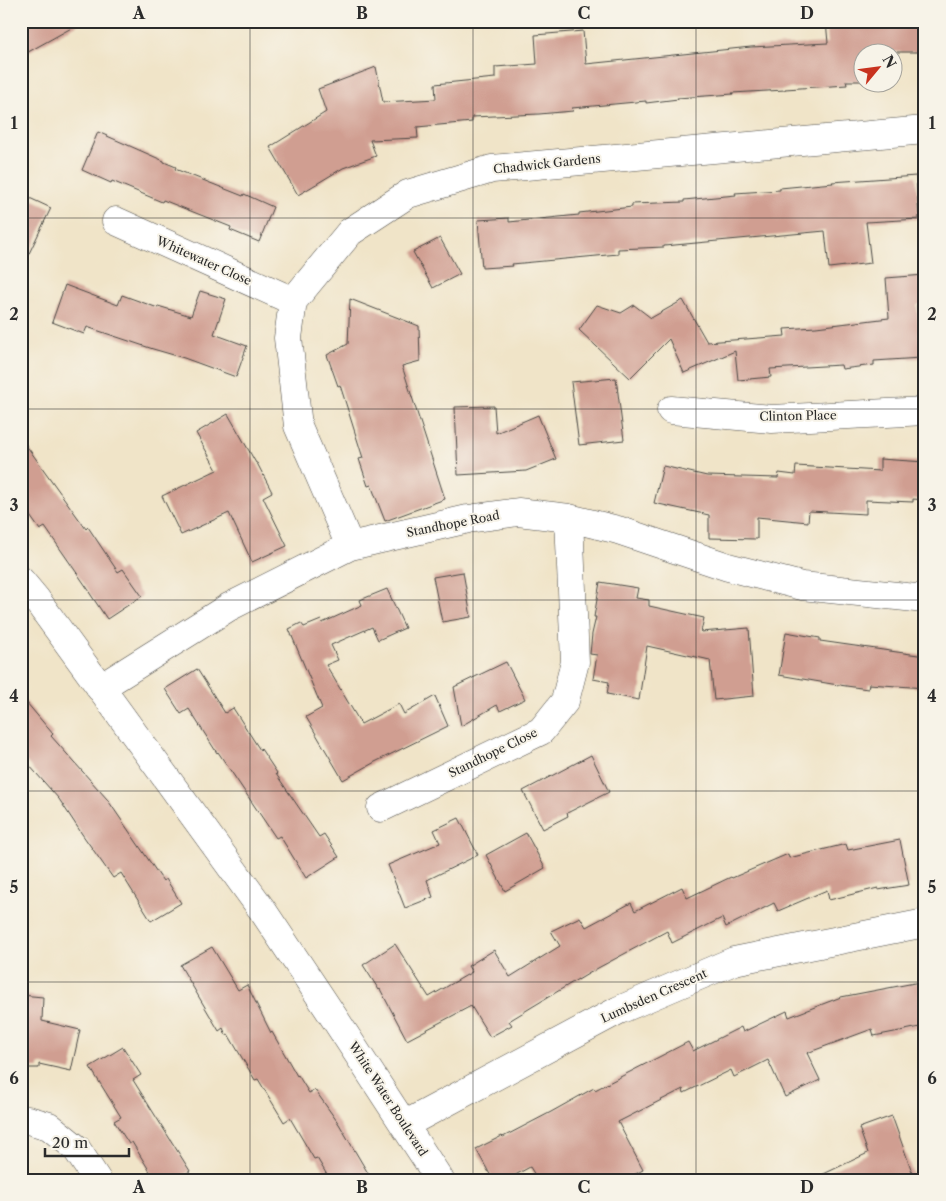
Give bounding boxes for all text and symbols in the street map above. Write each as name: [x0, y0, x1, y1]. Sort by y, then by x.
text: A: [132, 3, 146, 23]
text: B: [356, 3, 368, 23]
text: C: [578, 3, 590, 23]
text: D: [800, 3, 814, 23]
north arrow: [854, 42, 904, 92]
text: N: [879, 52, 900, 71]
text: 1: [10, 113, 18, 133]
text: 1: [928, 113, 936, 133]
street label: Chadwick Gardens: [493, 150, 601, 177]
street label: Whitewater Close: [153, 232, 254, 288]
text: 2: [9, 304, 19, 324]
text: 2: [927, 304, 937, 324]
street label: Clinton Place: [759, 407, 837, 424]
text: 3: [9, 495, 19, 515]
text: 3: [927, 495, 937, 515]
street label: Standhope Road: [405, 507, 501, 540]
text: 4: [9, 686, 19, 706]
text: 4: [927, 686, 937, 706]
street label: Standhope Close: [446, 724, 540, 781]
text: 5: [10, 877, 19, 897]
text: 5: [928, 877, 937, 897]
street label: Lumbsden Crescent: [598, 965, 710, 1026]
street label: White Water Boulevard: [345, 1038, 431, 1159]
text: 6: [9, 1068, 19, 1088]
text: 6: [927, 1068, 937, 1088]
scale bar: [45, 1126, 129, 1158]
text: 20 m: [52, 1133, 88, 1152]
text: A: [132, 1177, 146, 1197]
text: B: [356, 1177, 368, 1197]
text: C: [578, 1177, 590, 1197]
text: D: [800, 1177, 814, 1197]

